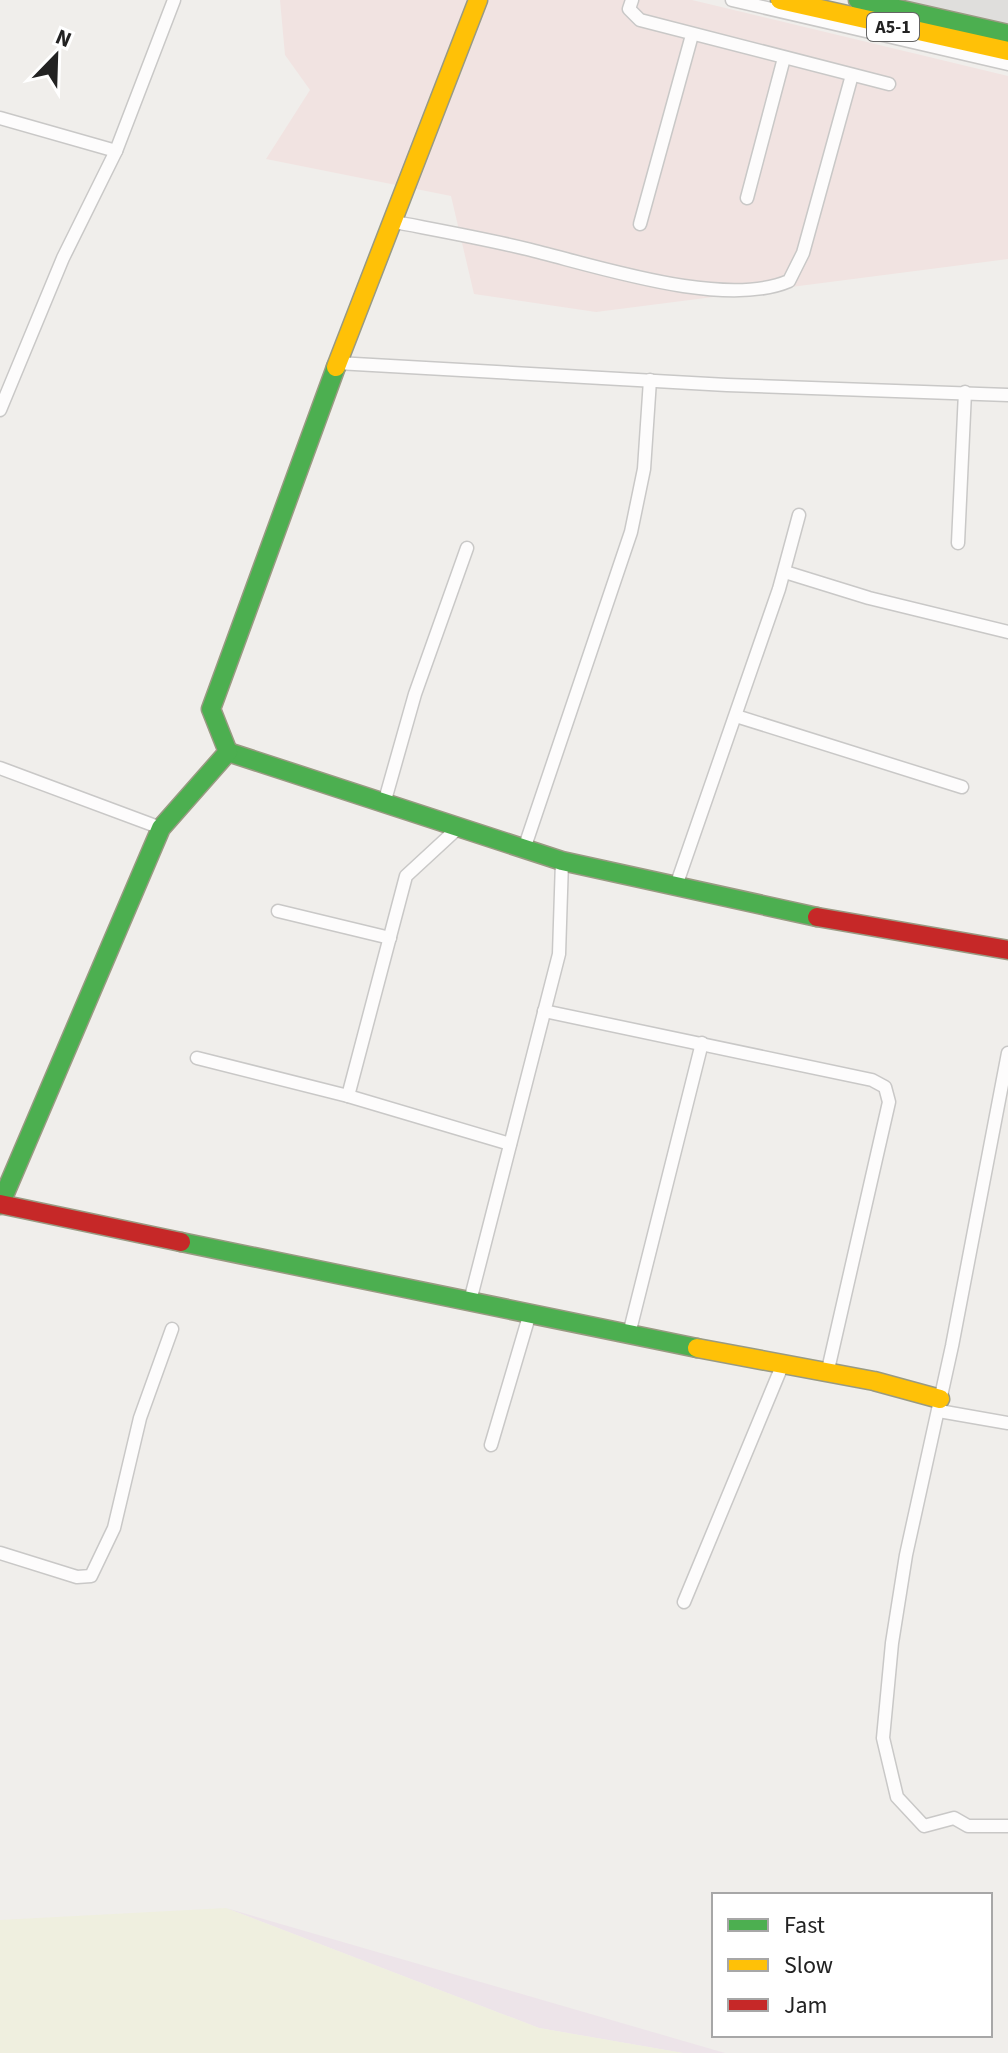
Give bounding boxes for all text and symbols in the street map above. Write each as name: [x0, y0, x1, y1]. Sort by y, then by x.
road number: A5-1: [867, 13, 919, 41]
north arrow: [16, 16, 96, 96]
text: N: [50, 21, 76, 56]
legend: [712, 1893, 992, 2037]
text: Fast: [784, 1908, 825, 1943]
text: Slow: [784, 1948, 833, 1983]
text: Jam: [784, 1988, 828, 2023]

